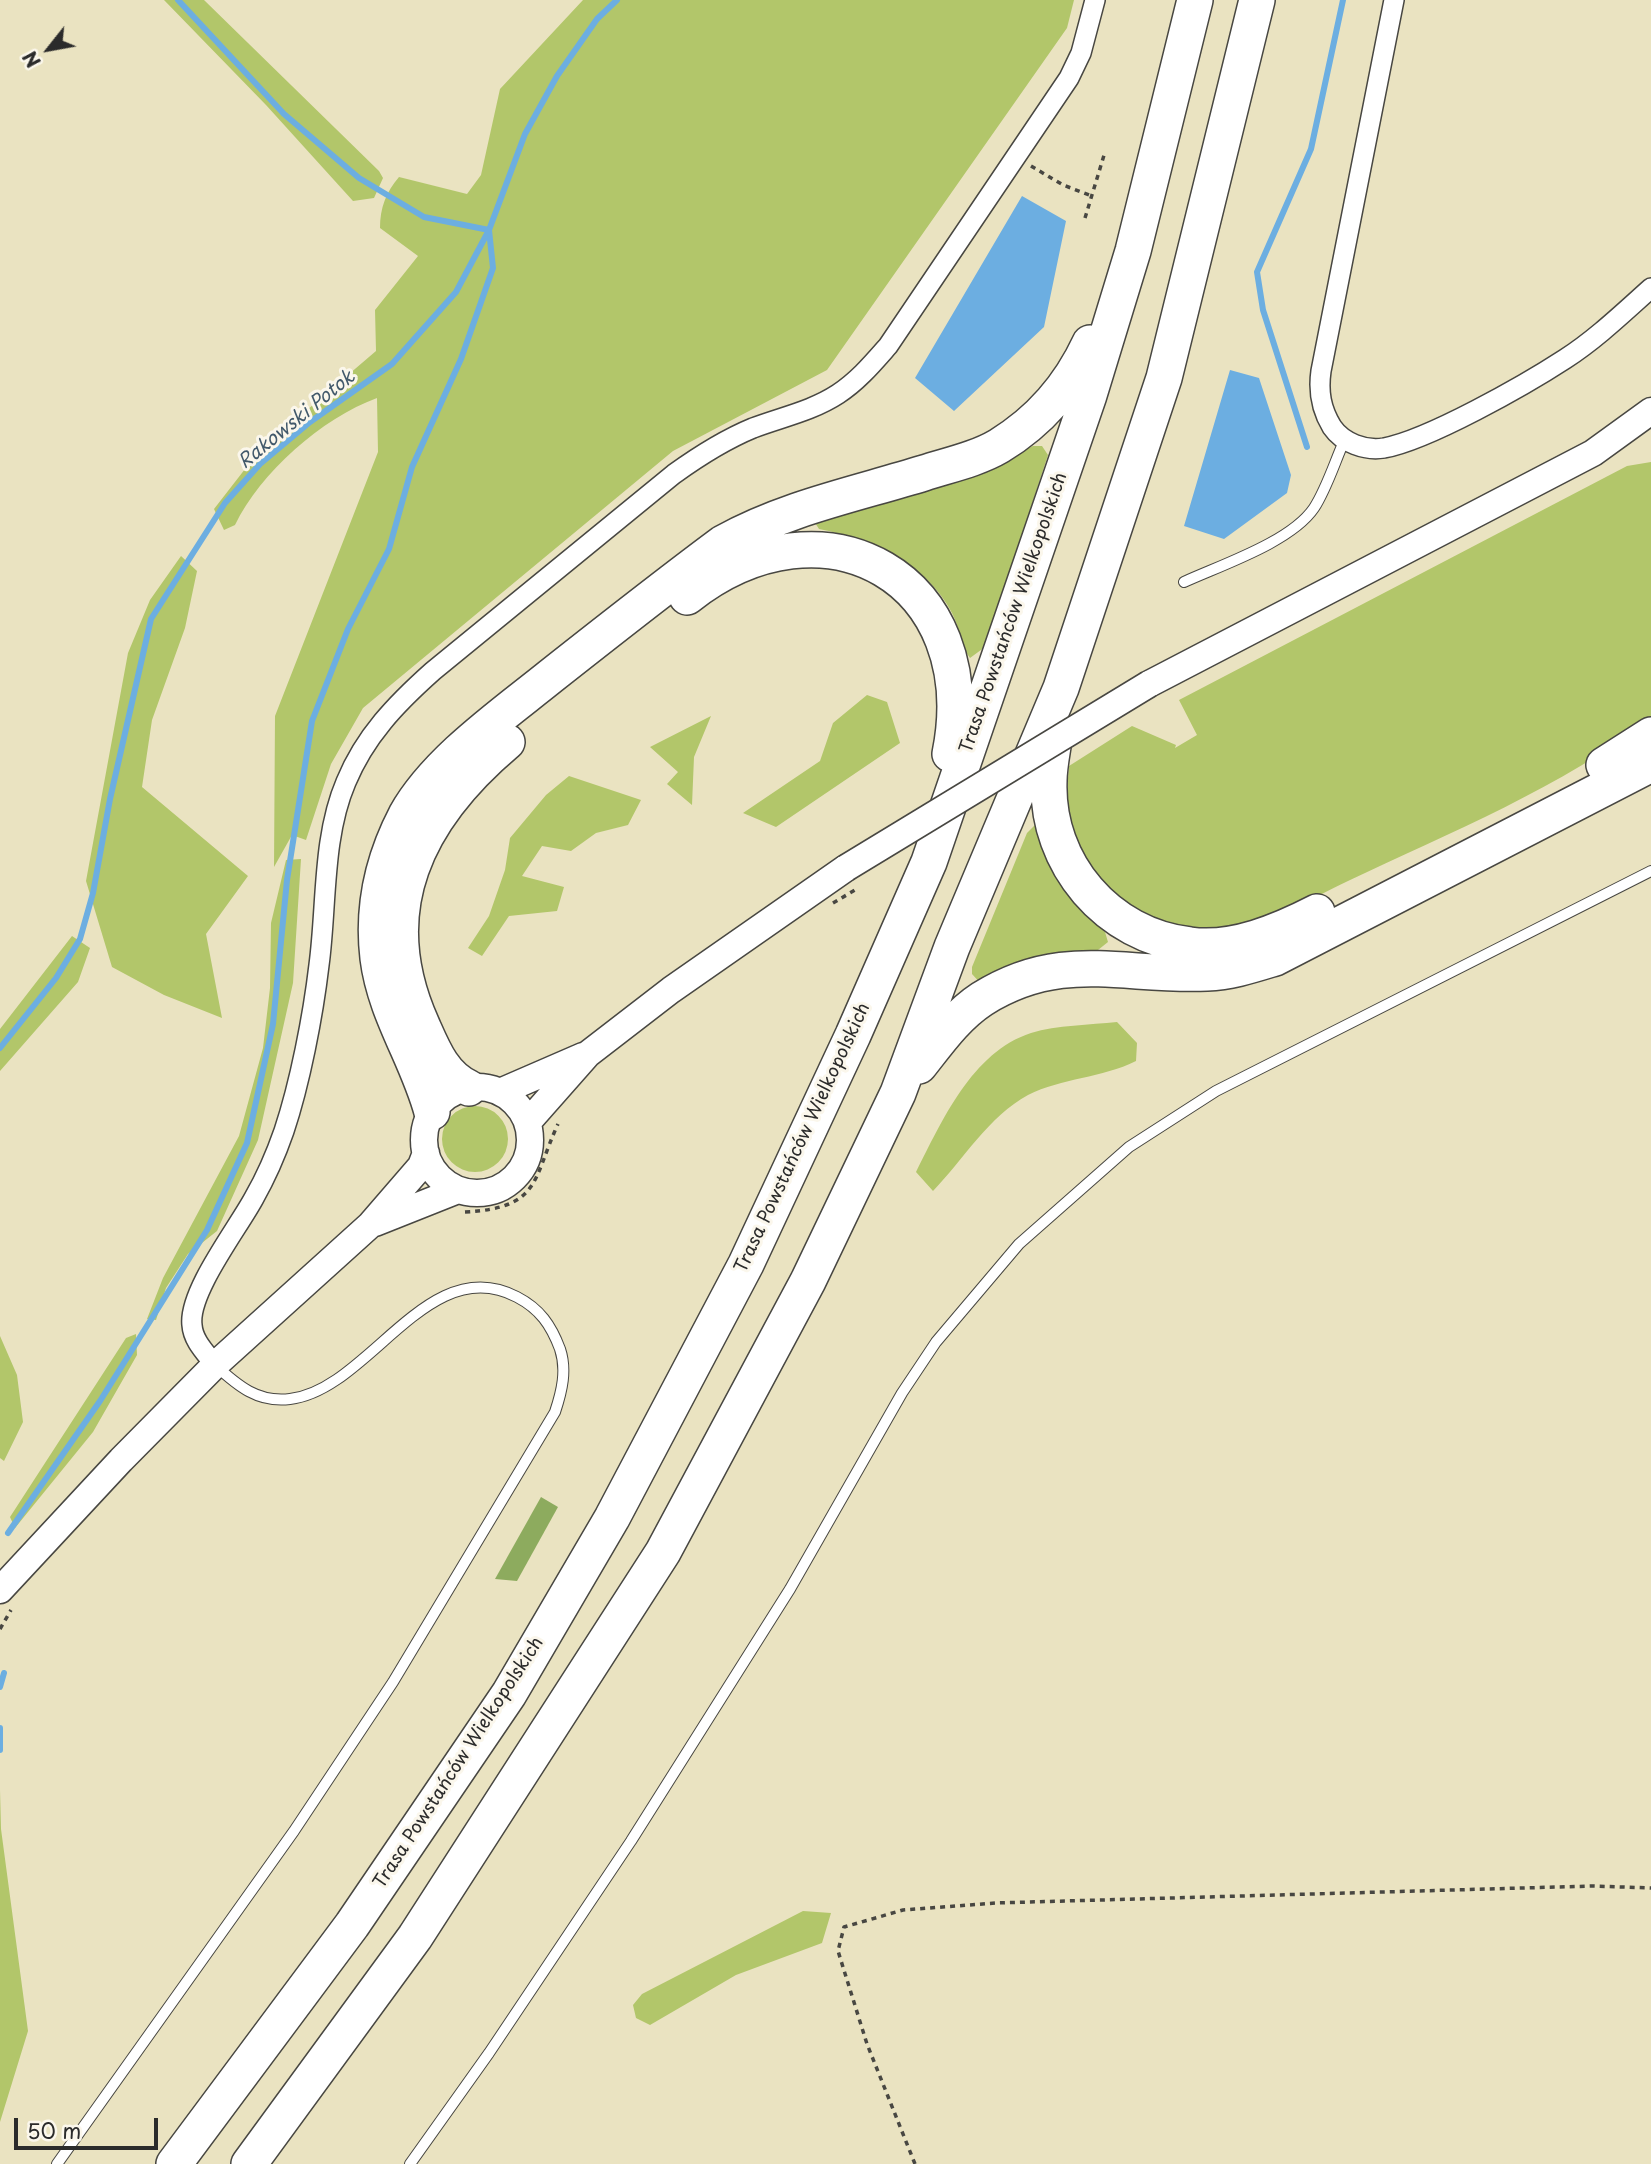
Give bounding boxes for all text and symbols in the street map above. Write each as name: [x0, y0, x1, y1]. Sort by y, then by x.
north arrow: [14, 14, 84, 84]
text: N: [15, 46, 47, 73]
water label: Rakowski Potok: [234, 366, 360, 474]
street label: Trasa Powstańców Wielkopolskich: [956, 470, 1072, 756]
street label: Trasa Powstańców Wielkopolskich: [731, 1000, 875, 1276]
street label: Trasa Powstańców Wielkopolskich: [370, 1633, 548, 1893]
scale bar: [18, 2104, 161, 2148]
text: 50 m: [27, 2114, 81, 2146]

